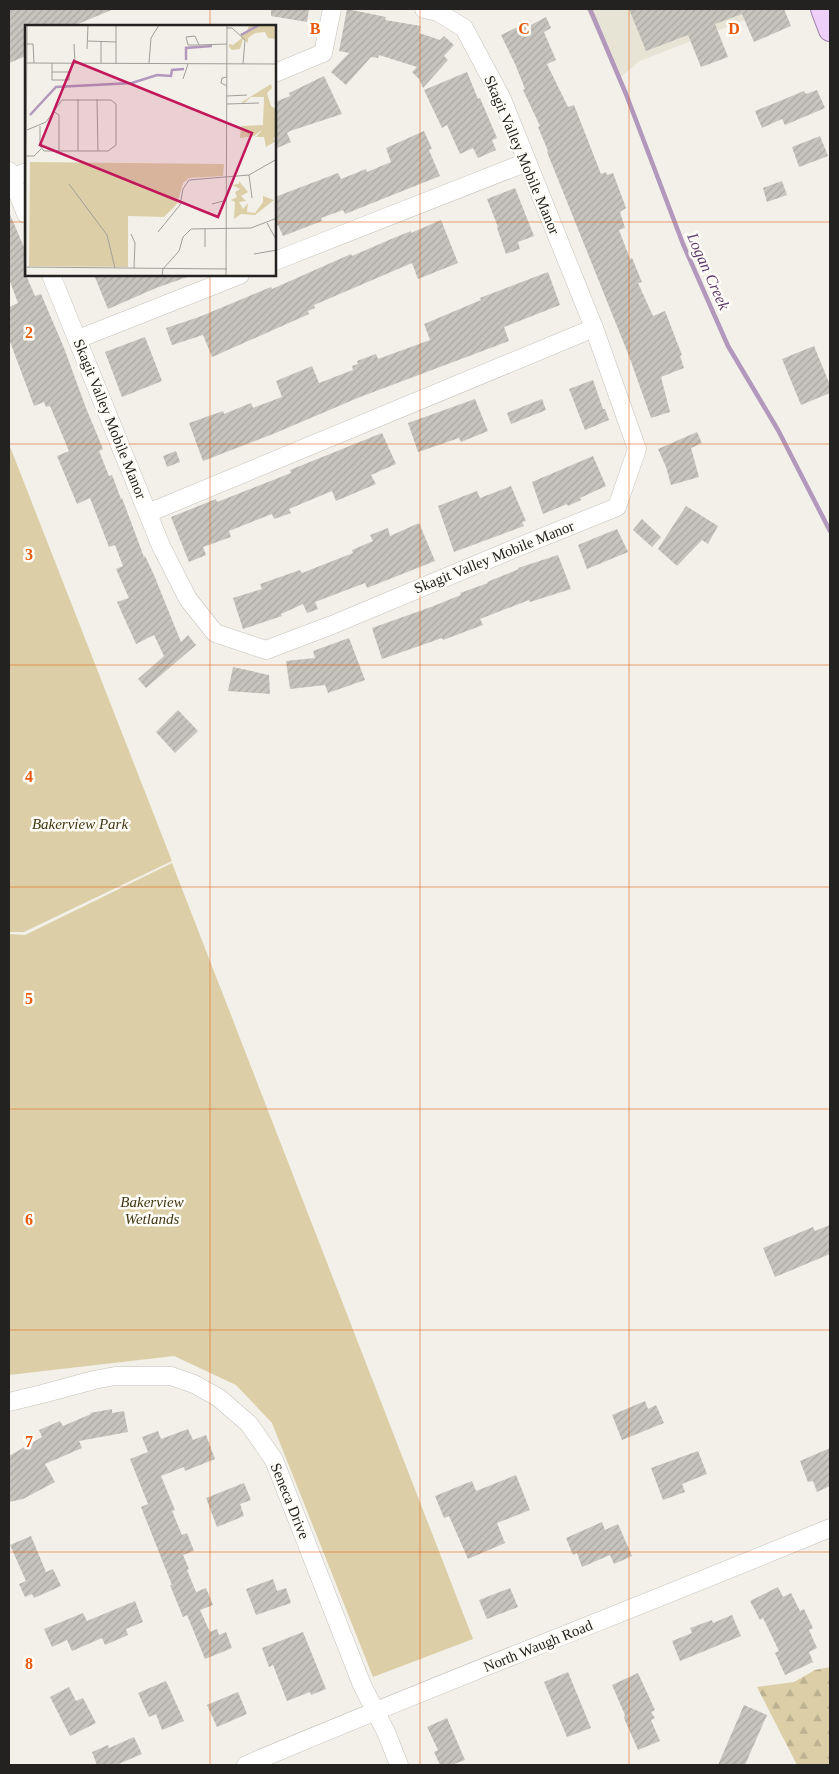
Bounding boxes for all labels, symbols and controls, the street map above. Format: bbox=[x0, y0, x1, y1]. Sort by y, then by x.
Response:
text: B bbox=[310, 20, 321, 37]
text: C bbox=[518, 20, 530, 37]
text: D bbox=[728, 20, 740, 37]
inset map bbox=[25, 25, 276, 276]
street label: Skagit Valley Mobile Manor bbox=[481, 73, 563, 237]
water label: Logan Creek bbox=[683, 229, 733, 314]
text: 2 bbox=[25, 324, 33, 341]
street label: Skagit Valley Mobile Manor bbox=[71, 337, 149, 501]
street label: Skagit Valley Mobile Manor bbox=[412, 518, 576, 596]
text: 3 bbox=[25, 546, 33, 563]
text: 4 bbox=[25, 768, 33, 785]
park label: Bakerview Park bbox=[32, 816, 128, 832]
text: 5 bbox=[25, 990, 33, 1007]
park label: Bakerview Wetlands bbox=[120, 1194, 184, 1227]
text: 6 bbox=[25, 1211, 33, 1228]
text: 7 bbox=[25, 1433, 33, 1450]
street label: Seneca Drive bbox=[268, 1461, 313, 1542]
street label: North Waugh Road bbox=[481, 1617, 595, 1675]
text: 8 bbox=[25, 1655, 33, 1672]

